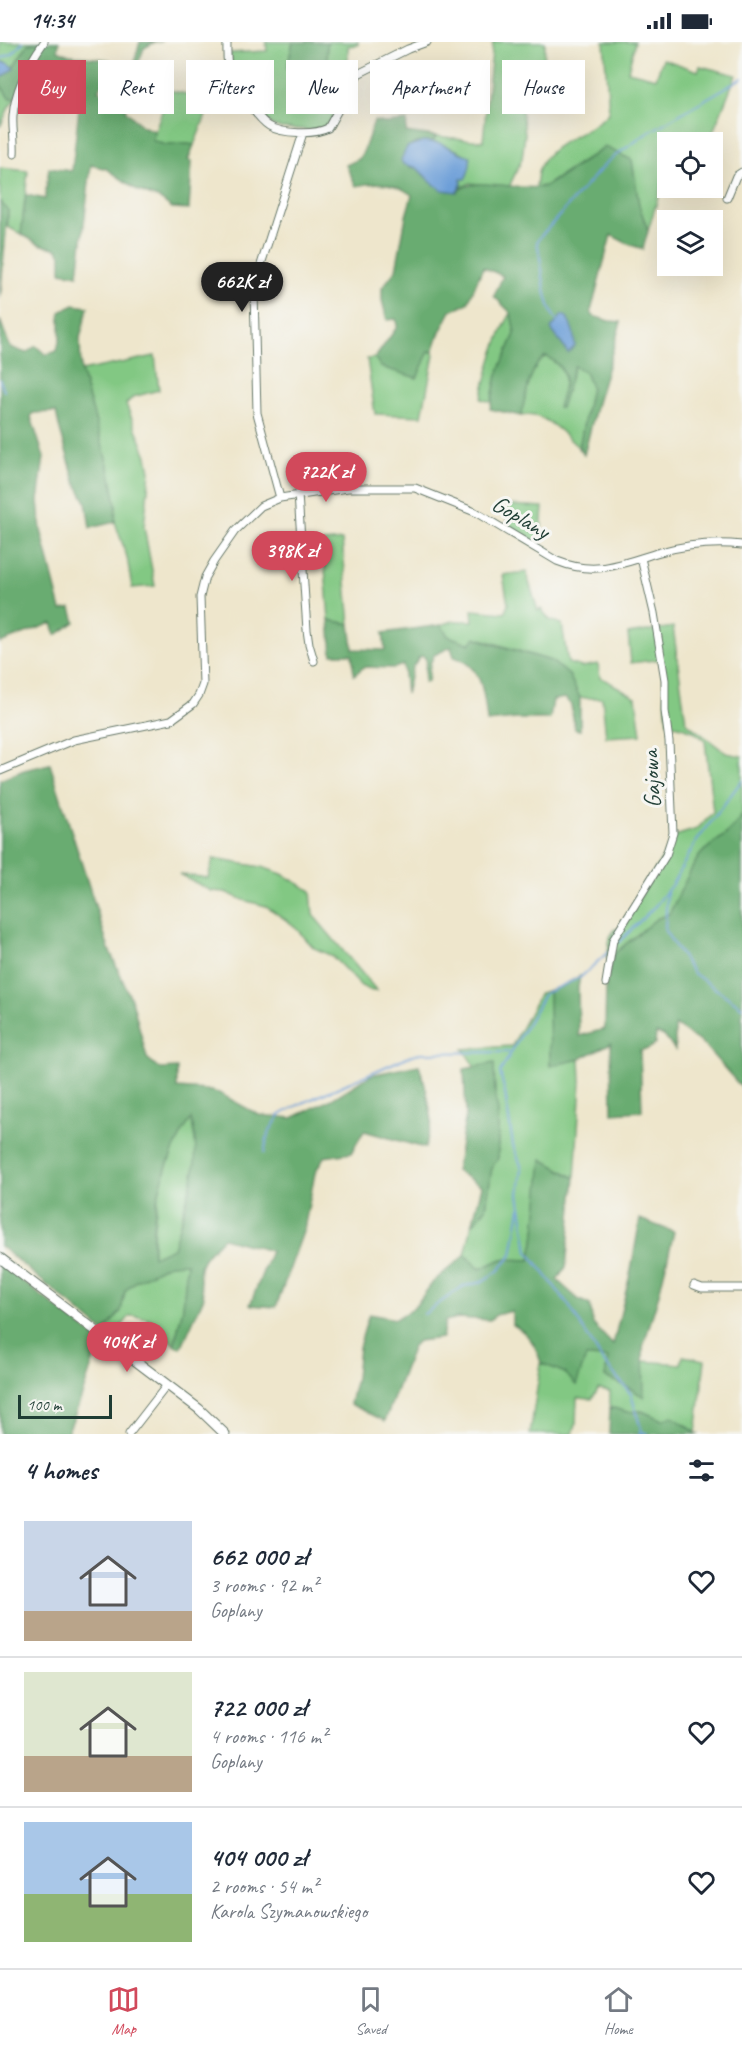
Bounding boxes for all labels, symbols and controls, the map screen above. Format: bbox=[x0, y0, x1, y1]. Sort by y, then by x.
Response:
text: 14:34 bbox=[30, 7, 74, 35]
chip: Buy bbox=[18, 60, 86, 114]
chip: Rent bbox=[98, 60, 174, 114]
chip: Filters bbox=[186, 60, 274, 114]
chip: New bbox=[286, 60, 358, 114]
chip: Apartment bbox=[370, 60, 490, 114]
chip: House bbox=[502, 60, 585, 114]
map controls bbox=[657, 132, 723, 276]
button: locate bbox=[657, 132, 723, 198]
button: layers bbox=[657, 210, 723, 276]
pin: 662K zł bbox=[187, 262, 297, 313]
text: 662K zł bbox=[215, 269, 269, 294]
pin: 722K zł bbox=[271, 452, 381, 503]
text: 722K zł bbox=[300, 459, 352, 484]
street label: Goplany bbox=[487, 488, 557, 547]
pin: 398K zł bbox=[237, 531, 347, 582]
text: 398K zł bbox=[266, 538, 318, 563]
street label: Gajowa bbox=[634, 747, 667, 809]
pin: 404K zł bbox=[72, 1322, 182, 1373]
text: 404K zł bbox=[101, 1329, 153, 1354]
scale bar bbox=[18, 1392, 112, 1420]
text: 100 m bbox=[27, 1395, 61, 1415]
text: 4 homes bbox=[24, 1454, 97, 1487]
icon: filters bbox=[685, 1454, 718, 1487]
text: 662 000 zł bbox=[210, 1540, 308, 1573]
icon: home bbox=[72, 1545, 144, 1617]
icon: heart bbox=[685, 1565, 718, 1598]
text: 3 rooms · 92 m² bbox=[210, 1573, 318, 1598]
text: Goplany bbox=[210, 1598, 262, 1623]
text: 722 000 zł bbox=[210, 1691, 307, 1724]
icon: home bbox=[72, 1696, 144, 1768]
icon: heart bbox=[685, 1716, 718, 1749]
text: 4 rooms · 116 m² bbox=[210, 1724, 327, 1749]
text: Goplany bbox=[210, 1749, 262, 1774]
text: 404 000 zł bbox=[210, 1841, 307, 1874]
icon: home bbox=[72, 1846, 144, 1918]
icon: heart bbox=[685, 1866, 718, 1899]
text: 2 rooms · 54 m² bbox=[210, 1874, 318, 1899]
text: Karola Szymanowskiego bbox=[210, 1899, 367, 1924]
tab: Map bbox=[107, 1983, 140, 2039]
tab: Saved bbox=[354, 1983, 387, 2039]
tab: Home bbox=[602, 1983, 635, 2039]

